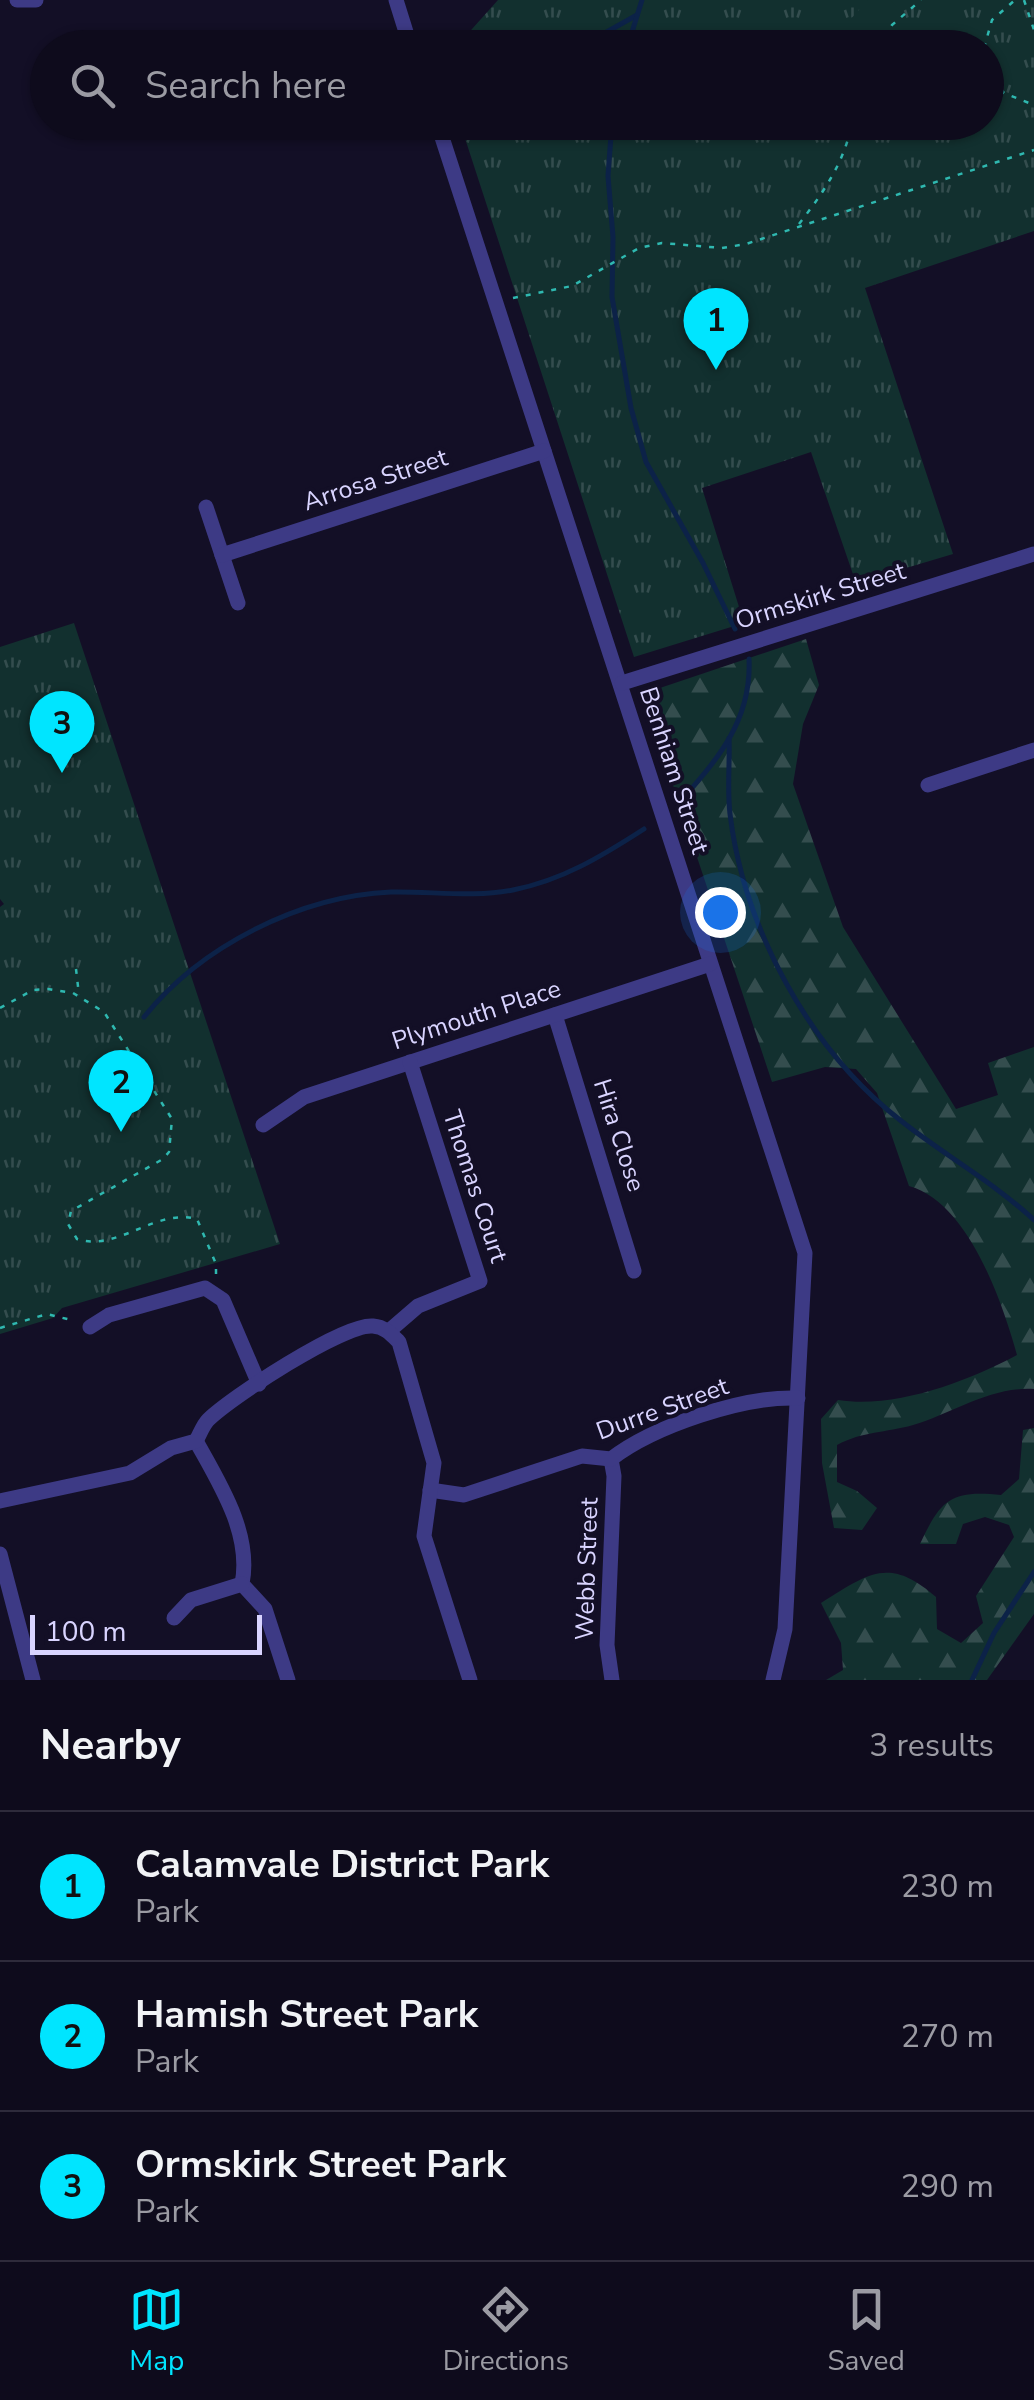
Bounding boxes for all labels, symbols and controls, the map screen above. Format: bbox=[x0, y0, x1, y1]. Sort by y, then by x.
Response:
search box bbox=[30, 30, 1004, 140]
icon: search bbox=[65, 58, 120, 113]
text: Search here bbox=[145, 60, 346, 111]
pin: 1 bbox=[684, 288, 748, 370]
street label: Arrosa Street bbox=[299, 441, 452, 519]
street label: Ormskirk Street bbox=[731, 554, 910, 638]
street label: Benhiam Street bbox=[631, 682, 717, 858]
pin: 3 bbox=[30, 690, 94, 773]
your location bbox=[695, 887, 746, 938]
street label: Plymouth Place bbox=[388, 972, 565, 1058]
pin: 2 bbox=[88, 1050, 154, 1132]
street label: Hira Close bbox=[585, 1075, 653, 1196]
street label: Thomas Court bbox=[434, 1106, 516, 1267]
street label: Durre Street bbox=[592, 1369, 733, 1449]
street label: Webb Street bbox=[568, 1497, 606, 1641]
scale bar bbox=[30, 1610, 262, 1654]
text: 100 m bbox=[45, 1613, 127, 1651]
text: Nearby bbox=[40, 1717, 181, 1774]
text: 3 results bbox=[869, 1724, 994, 1767]
text: Calamvale District Park bbox=[135, 1839, 549, 1890]
text: 1 bbox=[63, 1865, 82, 1908]
text: 230 m bbox=[901, 1865, 994, 1908]
text: Park bbox=[135, 1890, 199, 1933]
text: Hamish Street Park bbox=[135, 1989, 478, 2040]
text: 2 bbox=[63, 2015, 82, 2058]
text: 270 m bbox=[901, 2015, 994, 2058]
text: Park bbox=[135, 2040, 199, 2083]
text: Ormskirk Street Park bbox=[135, 2139, 506, 2190]
text: 3 bbox=[63, 2165, 82, 2208]
text: 290 m bbox=[901, 2165, 994, 2208]
text: Park bbox=[135, 2190, 199, 2233]
tab: Map bbox=[129, 2282, 184, 2380]
tab: Directions bbox=[443, 2282, 569, 2380]
tab: Saved bbox=[827, 2282, 905, 2380]

